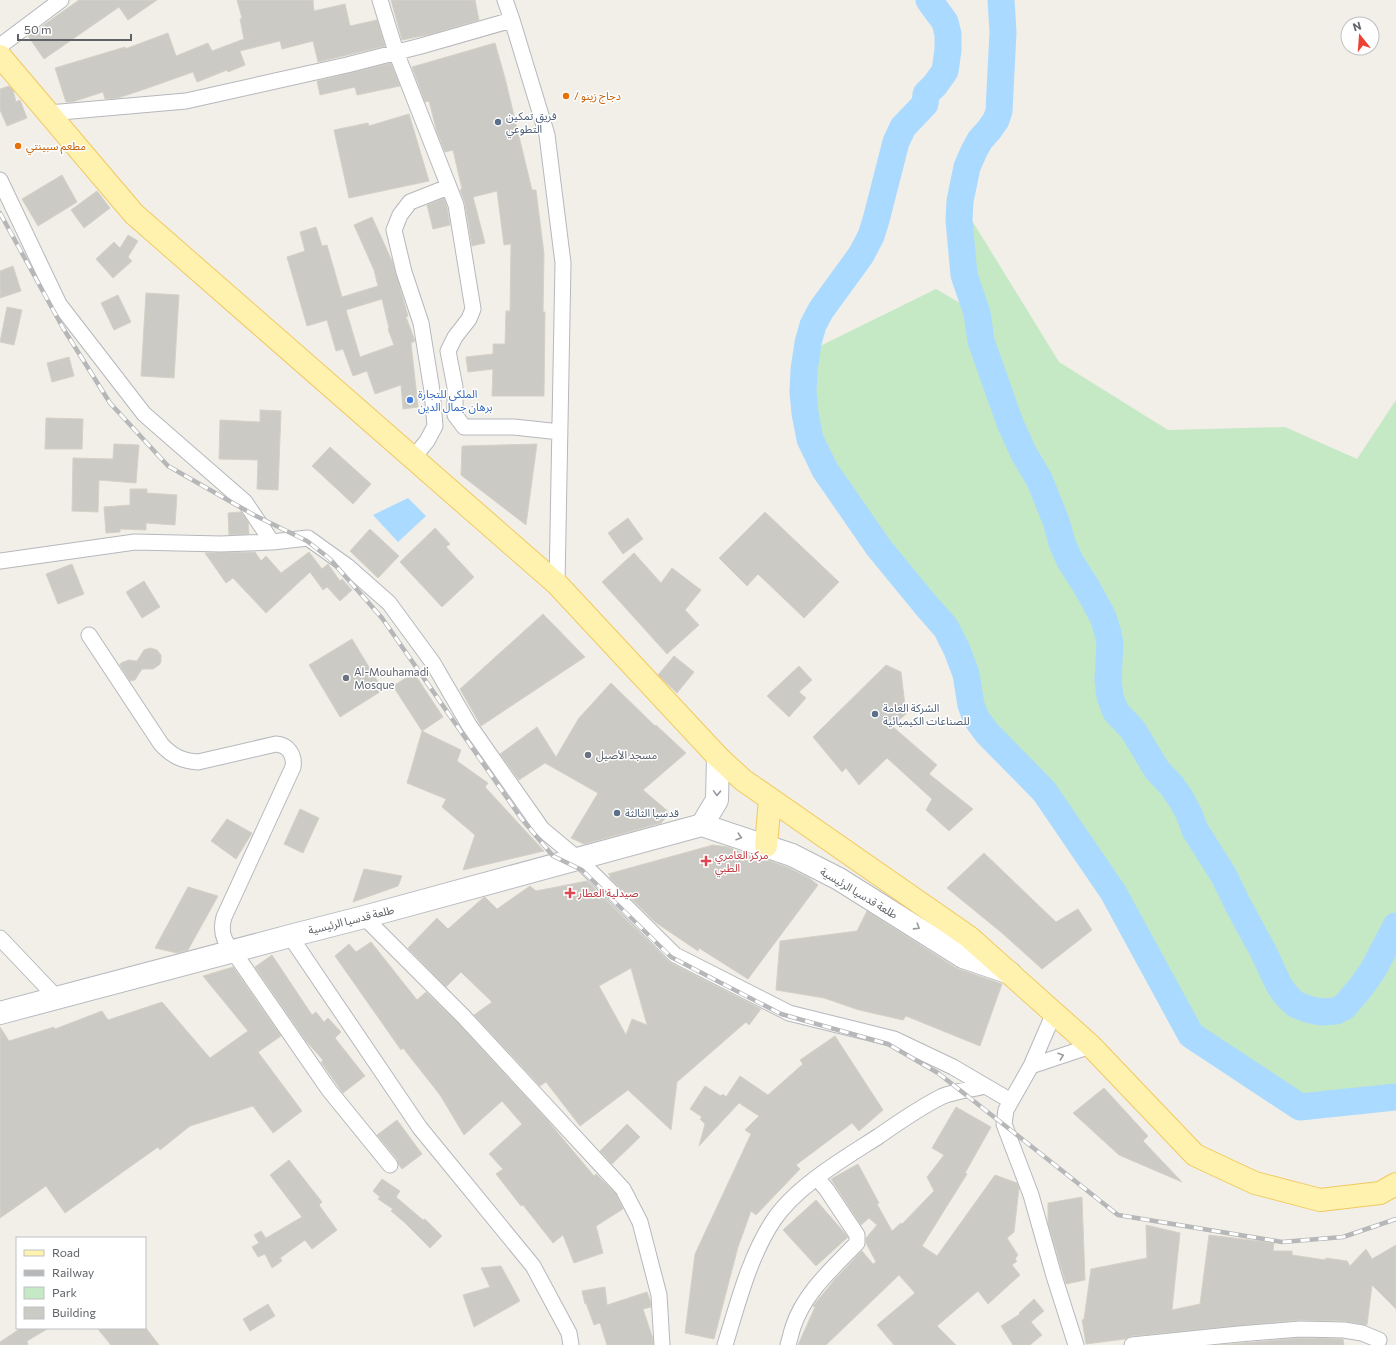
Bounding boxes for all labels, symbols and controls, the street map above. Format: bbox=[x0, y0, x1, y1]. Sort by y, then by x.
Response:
scale bar bbox=[18, 16, 131, 42]
north arrow bbox=[1340, 16, 1380, 56]
text: N bbox=[1351, 19, 1363, 33]
text: 50 m bbox=[24, 22, 52, 36]
place label: / دجاج زينو bbox=[574, 89, 621, 104]
marker: / دجاج زينو bbox=[561, 91, 571, 101]
place label: فريق تمكين التطوعي bbox=[506, 109, 557, 139]
marker: فريق تمكين التطوعي bbox=[493, 117, 503, 127]
place label: مطعم سبينتي bbox=[26, 139, 86, 156]
marker: مطعم سبينتي bbox=[13, 141, 23, 151]
place label: الملكي للتجارة برهان جمال الدين bbox=[418, 387, 493, 414]
marker: الملكي للتجارة برهان جمال الدين bbox=[405, 395, 415, 405]
place label: Al-Mouhamadi Mosque bbox=[354, 665, 429, 691]
marker: Al-Mouhamadi Mosque bbox=[341, 673, 351, 683]
place label: الشركة العامة للصناعات الكيميائية bbox=[883, 701, 970, 728]
marker: الشركة العامة للصناعات الكيميائية bbox=[870, 709, 880, 719]
place label: مسجد الأصيل bbox=[596, 748, 657, 762]
marker: مسجد الأصيل bbox=[583, 750, 593, 760]
one-way arrow bbox=[713, 790, 722, 796]
place label: قدسيا الثالثة bbox=[625, 806, 679, 820]
marker: قدسيا الثالثة bbox=[612, 808, 622, 818]
one-way arrow bbox=[735, 832, 742, 841]
place label: مركز العامري الطبي bbox=[715, 848, 769, 878]
marker: مركز العامري الطبي bbox=[700, 855, 712, 867]
street label: طلعة قدسيا الرئيسية bbox=[818, 864, 900, 922]
place label: صيدلية العطار bbox=[577, 886, 639, 900]
marker: صيدلية العطار bbox=[565, 888, 575, 898]
street label: طلعة قدسيا الرئيسية bbox=[307, 903, 395, 938]
one-way arrow bbox=[913, 922, 920, 930]
one-way arrow bbox=[1057, 1052, 1064, 1061]
legend bbox=[16, 1237, 146, 1329]
text: Road bbox=[52, 1245, 80, 1259]
text: Railway bbox=[52, 1265, 94, 1279]
text: Park bbox=[52, 1285, 78, 1299]
text: Building bbox=[52, 1305, 96, 1319]

